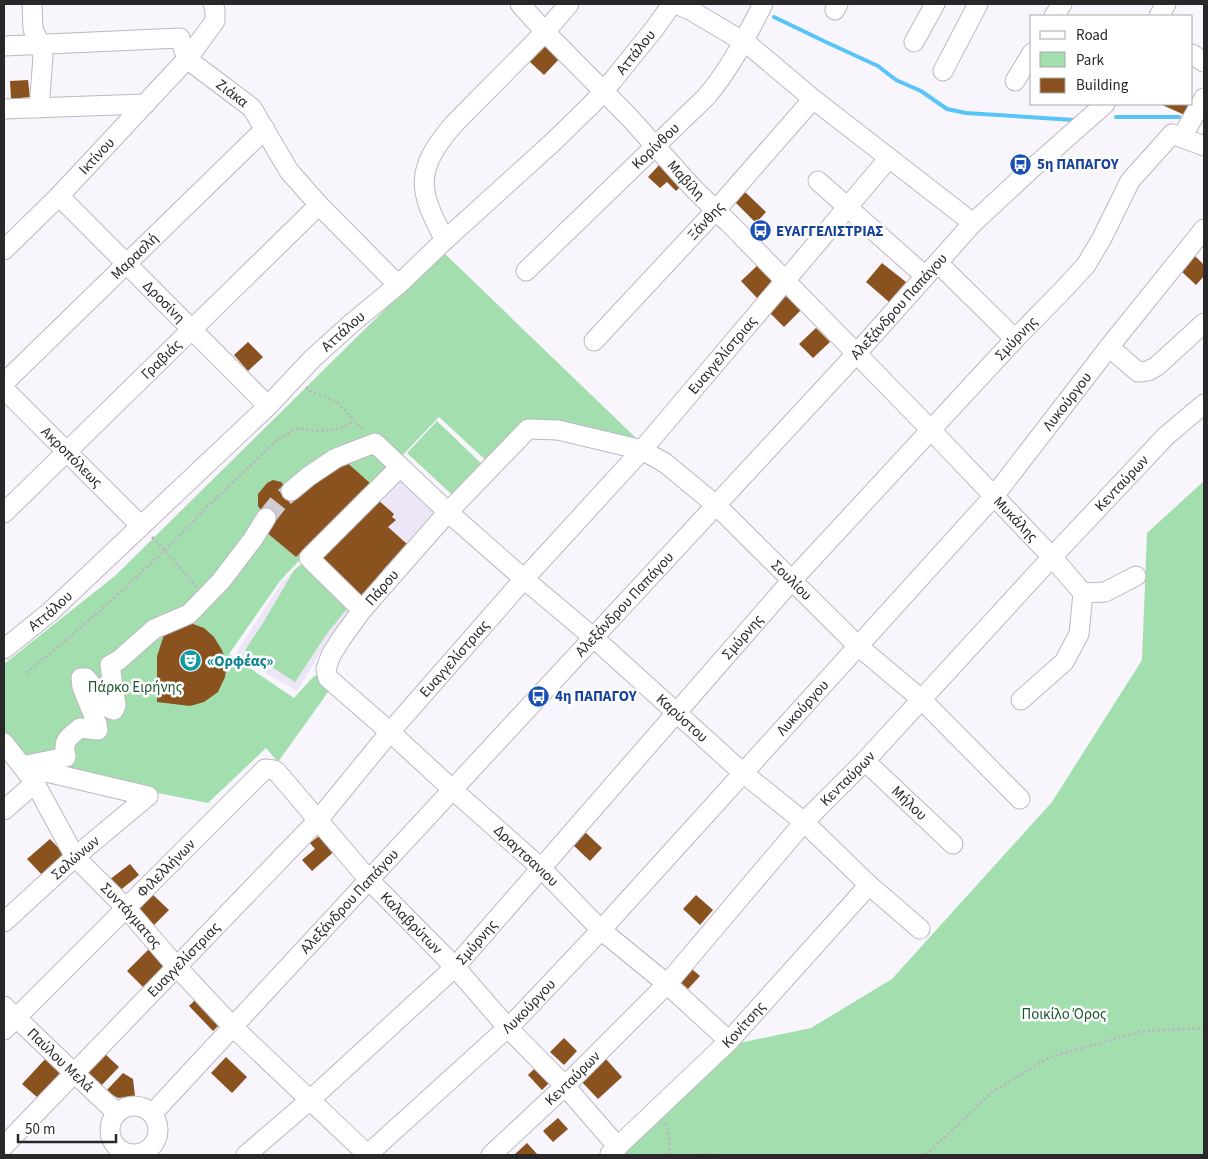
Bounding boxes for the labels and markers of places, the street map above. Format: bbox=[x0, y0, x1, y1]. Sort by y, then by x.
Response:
bus stop icon: 5η ΠΑΠΑΓΟΥ bbox=[1009, 152, 1033, 176]
place label: 5η ΠΑΠΑΓΟΥ bbox=[1037, 154, 1119, 175]
bus stop icon: ΕΥΑΓΓΕΛΙΣΤΡΙΑΣ bbox=[748, 219, 772, 243]
place label: ΕΥΑΓΓΕΛΙΣΤΡΙΑΣ bbox=[776, 221, 884, 242]
theatre icon: «Ορφέας» bbox=[179, 649, 203, 673]
place label: «Ορφέας» bbox=[207, 651, 274, 672]
bus stop icon: 4η ΠΑΠΑΓΟΥ bbox=[527, 684, 551, 708]
place label: 4η ΠΑΠΑΓΟΥ bbox=[555, 686, 637, 707]

